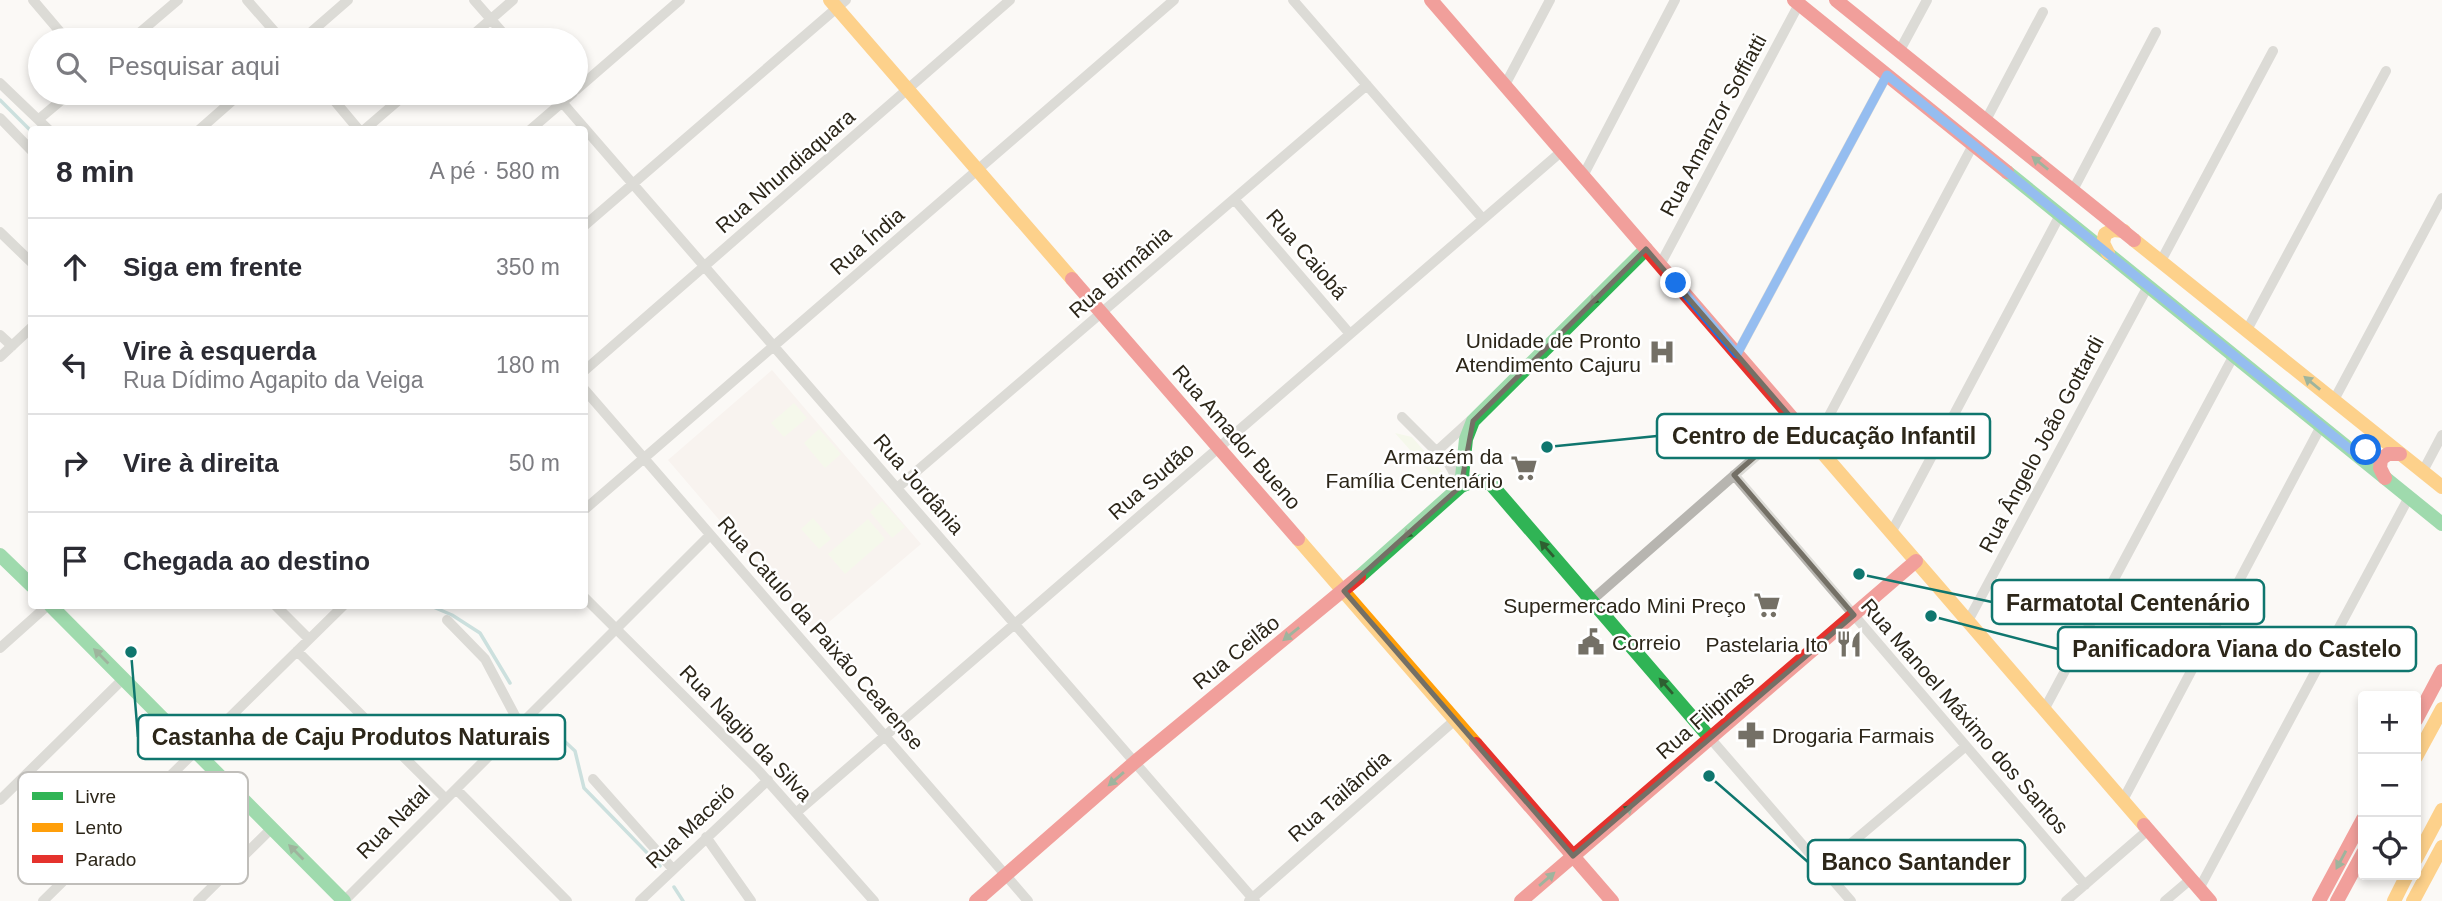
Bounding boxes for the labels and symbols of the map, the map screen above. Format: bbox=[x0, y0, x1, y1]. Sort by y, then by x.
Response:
street label: Rua Amanzor Soffiatti bbox=[1655, 30, 1771, 220]
street label: Rua Nhundiaquara bbox=[711, 104, 859, 238]
one-way arrow bbox=[2031, 156, 2049, 171]
street label: Rua Índia bbox=[826, 203, 909, 279]
street label: Rua Caiobá bbox=[1262, 205, 1352, 304]
street label: Rua Birmânia bbox=[1064, 221, 1176, 322]
route end bbox=[1660, 267, 1691, 298]
one-way arrow bbox=[1589, 288, 1606, 305]
place label: Unidade de Pronto Atendimento Cajuru bbox=[1455, 329, 1641, 376]
street label: Rua Ângelo João Gottardi bbox=[1974, 332, 2108, 556]
hospital icon: Unidade de Pronto Atendimento Cajuru bbox=[1647, 337, 1677, 367]
street label: Rua Amador Bueno bbox=[1168, 360, 1306, 514]
one-way arrow bbox=[2304, 375, 2322, 390]
callout: Centro de Educação Infantil bbox=[1657, 414, 1990, 458]
text: Centro de Educação Infantil bbox=[1672, 423, 1976, 449]
street label: Rua Jordânia bbox=[869, 429, 969, 539]
route start bbox=[2350, 434, 2381, 465]
street label: Rua Sudão bbox=[1104, 438, 1198, 524]
place label: Armazém da Família Centenário bbox=[1326, 445, 1503, 492]
supermarket icon: Armazém da Família Centenário bbox=[1509, 453, 1539, 483]
street label: Rua Catulo da Paixão Cearense bbox=[714, 512, 928, 754]
one-way arrow bbox=[1402, 523, 1419, 539]
one-way arrow bbox=[1539, 540, 1555, 558]
callout: Farmatotal Centenário bbox=[1992, 580, 2264, 624]
supermarket icon: Supermercado Mini Preço bbox=[1752, 590, 1782, 620]
text: Farmatotal Centenário bbox=[2006, 590, 2250, 616]
place label: Supermercado Mini Preço bbox=[1503, 594, 1746, 617]
street label: Rua Manoel Máximo dos Santos bbox=[1857, 594, 2073, 838]
street label: Rua Ceilão bbox=[1188, 610, 1284, 694]
one-way arrow bbox=[1282, 626, 1299, 641]
public building icon: Correio bbox=[1576, 627, 1606, 657]
callout: Panificadora Viana do Castelo bbox=[2058, 627, 2416, 671]
restaurant icon: Pastelaria Ito bbox=[1834, 629, 1864, 659]
place label: Correio bbox=[1612, 631, 1681, 654]
place label: Pastelaria Ito bbox=[1705, 633, 1828, 656]
text: Panificadora Viana do Castelo bbox=[2072, 636, 2402, 662]
one-way arrow bbox=[93, 648, 109, 665]
street label: Rua Nagib da Silva bbox=[675, 660, 817, 806]
street label: Rua Filipinas bbox=[1652, 667, 1758, 763]
one-way arrow bbox=[1659, 678, 1674, 695]
callout: Castanha de Caju Produtos Naturais bbox=[138, 715, 565, 759]
pharmacy icon: Drogaria Farmais bbox=[1736, 720, 1766, 750]
text: Castanha de Caju Produtos Naturais bbox=[152, 724, 550, 750]
place label: Drogaria Farmais bbox=[1772, 724, 1934, 747]
street label: Rua Tailândia bbox=[1284, 745, 1395, 846]
one-way arrow bbox=[1107, 771, 1124, 786]
legend bbox=[18, 772, 248, 884]
street label: Rua Maceió bbox=[641, 779, 739, 873]
street label: Rua Natal bbox=[352, 781, 434, 863]
text: Livre bbox=[75, 786, 116, 807]
one-way arrow bbox=[1616, 804, 1634, 820]
text: Lento bbox=[75, 817, 123, 838]
callout: Banco Santander bbox=[1808, 840, 2025, 884]
one-way arrow bbox=[288, 844, 304, 860]
text: Parado bbox=[75, 849, 136, 870]
text: Banco Santander bbox=[1821, 849, 2011, 875]
one-way arrow bbox=[2335, 850, 2347, 870]
one-way arrow bbox=[1538, 871, 1556, 887]

